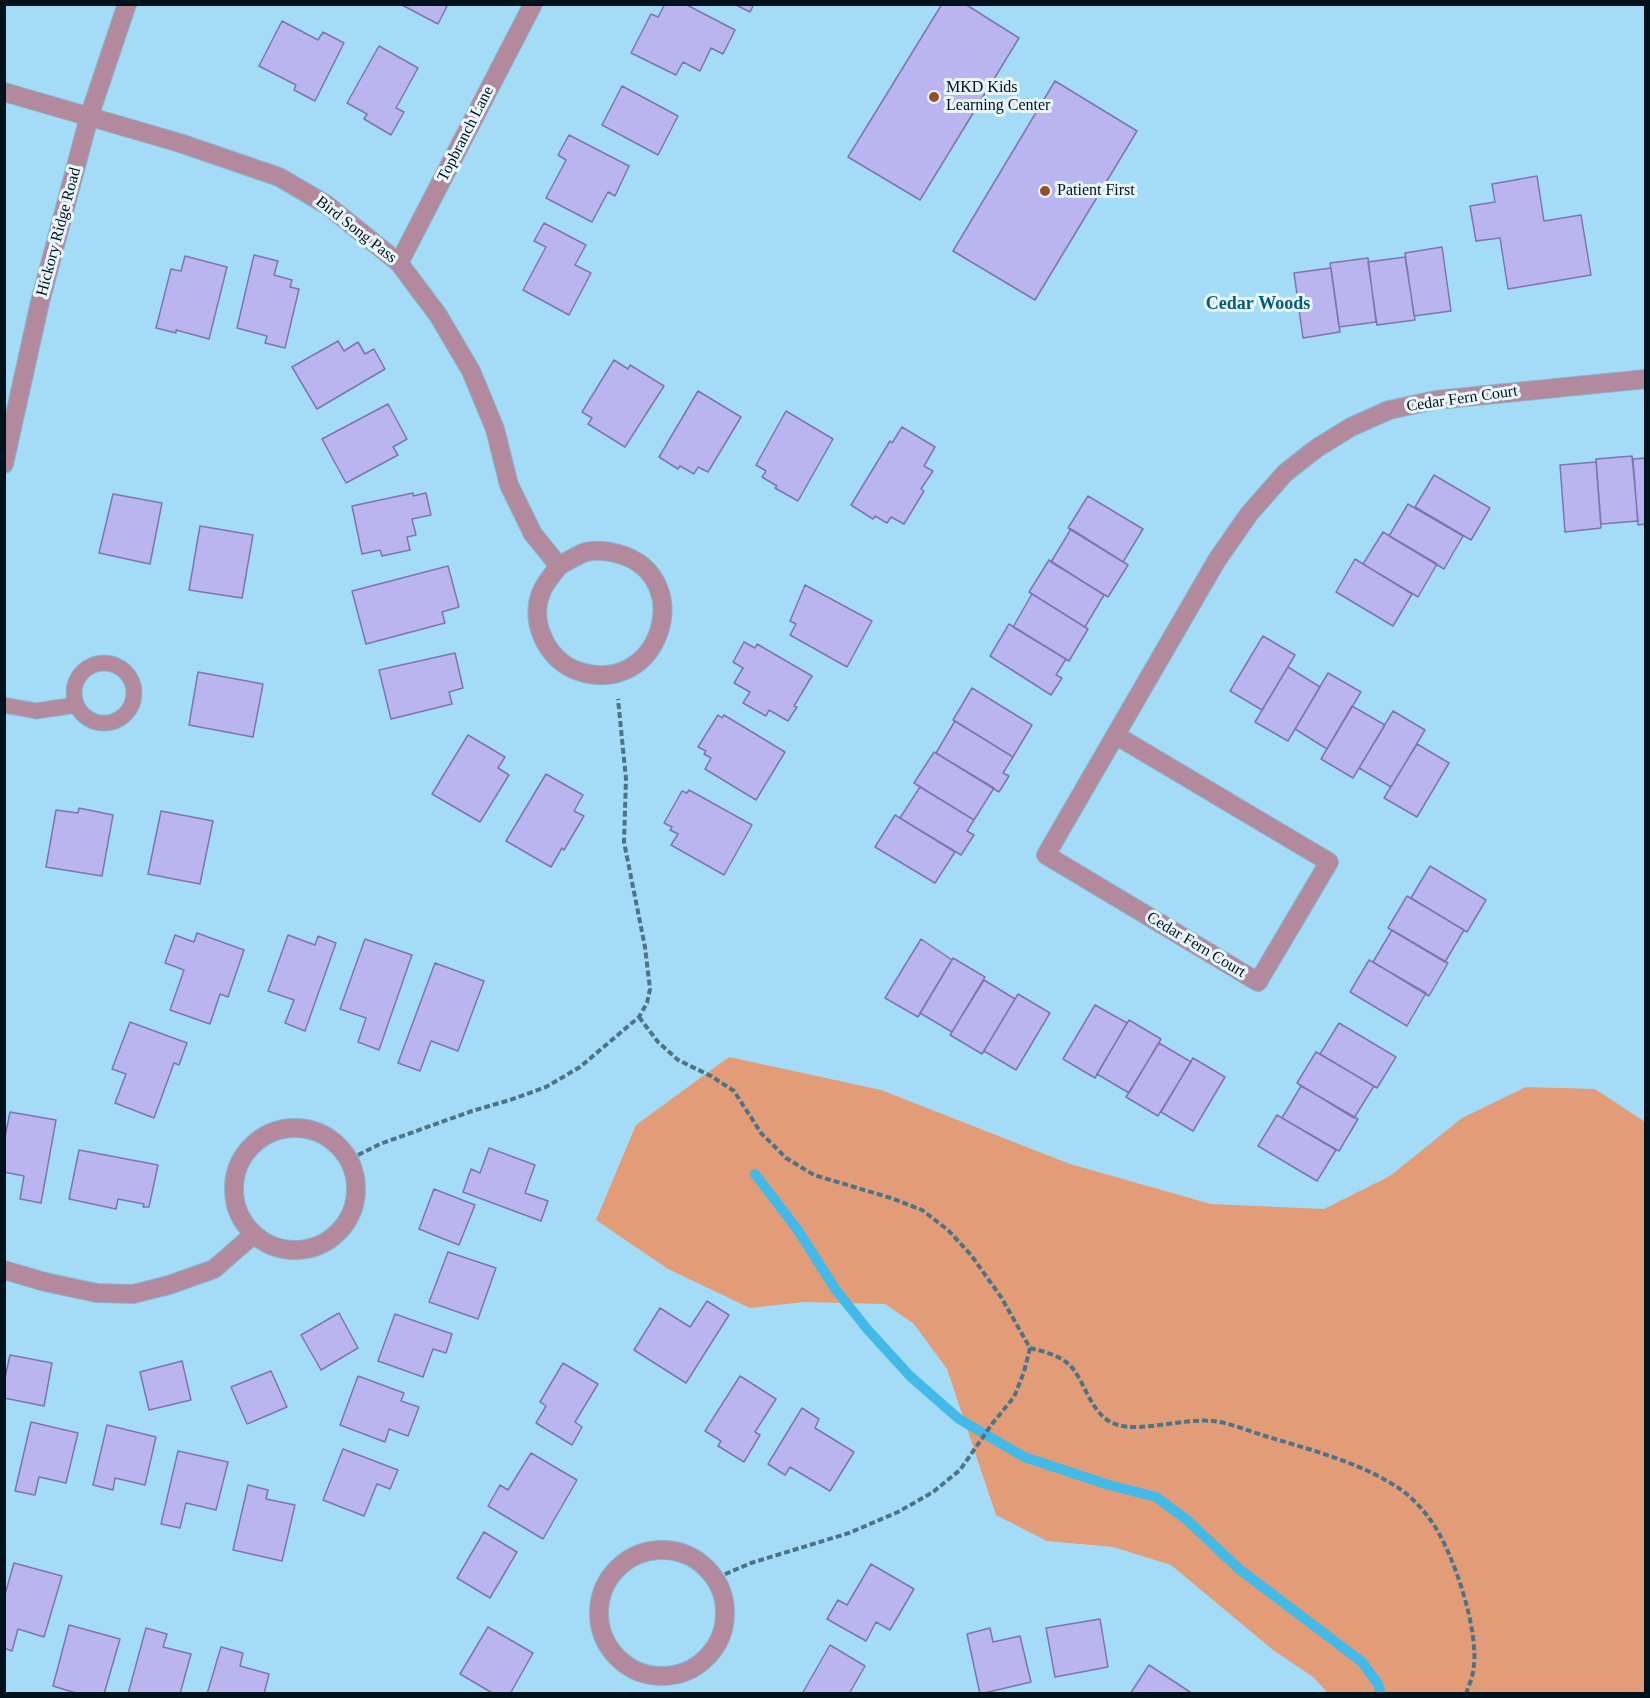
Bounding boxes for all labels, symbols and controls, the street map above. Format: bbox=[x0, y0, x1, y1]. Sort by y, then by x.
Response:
place label: MKD Kids Learning Center bbox=[946, 78, 1050, 116]
street label: Topbranch Lane bbox=[434, 83, 498, 185]
marker: MKD Kids Learning Center bbox=[927, 90, 941, 104]
street label: Hickory Ridge Road bbox=[33, 166, 85, 298]
place label: Patient First bbox=[1057, 181, 1135, 201]
marker: Patient First bbox=[1038, 184, 1052, 198]
street label: Bird Song Pass bbox=[312, 192, 400, 268]
district label: Cedar Woods bbox=[1206, 293, 1310, 315]
street label: Cedar Fern Court bbox=[1405, 382, 1519, 416]
street label: Cedar Fern Court bbox=[1143, 908, 1249, 982]

